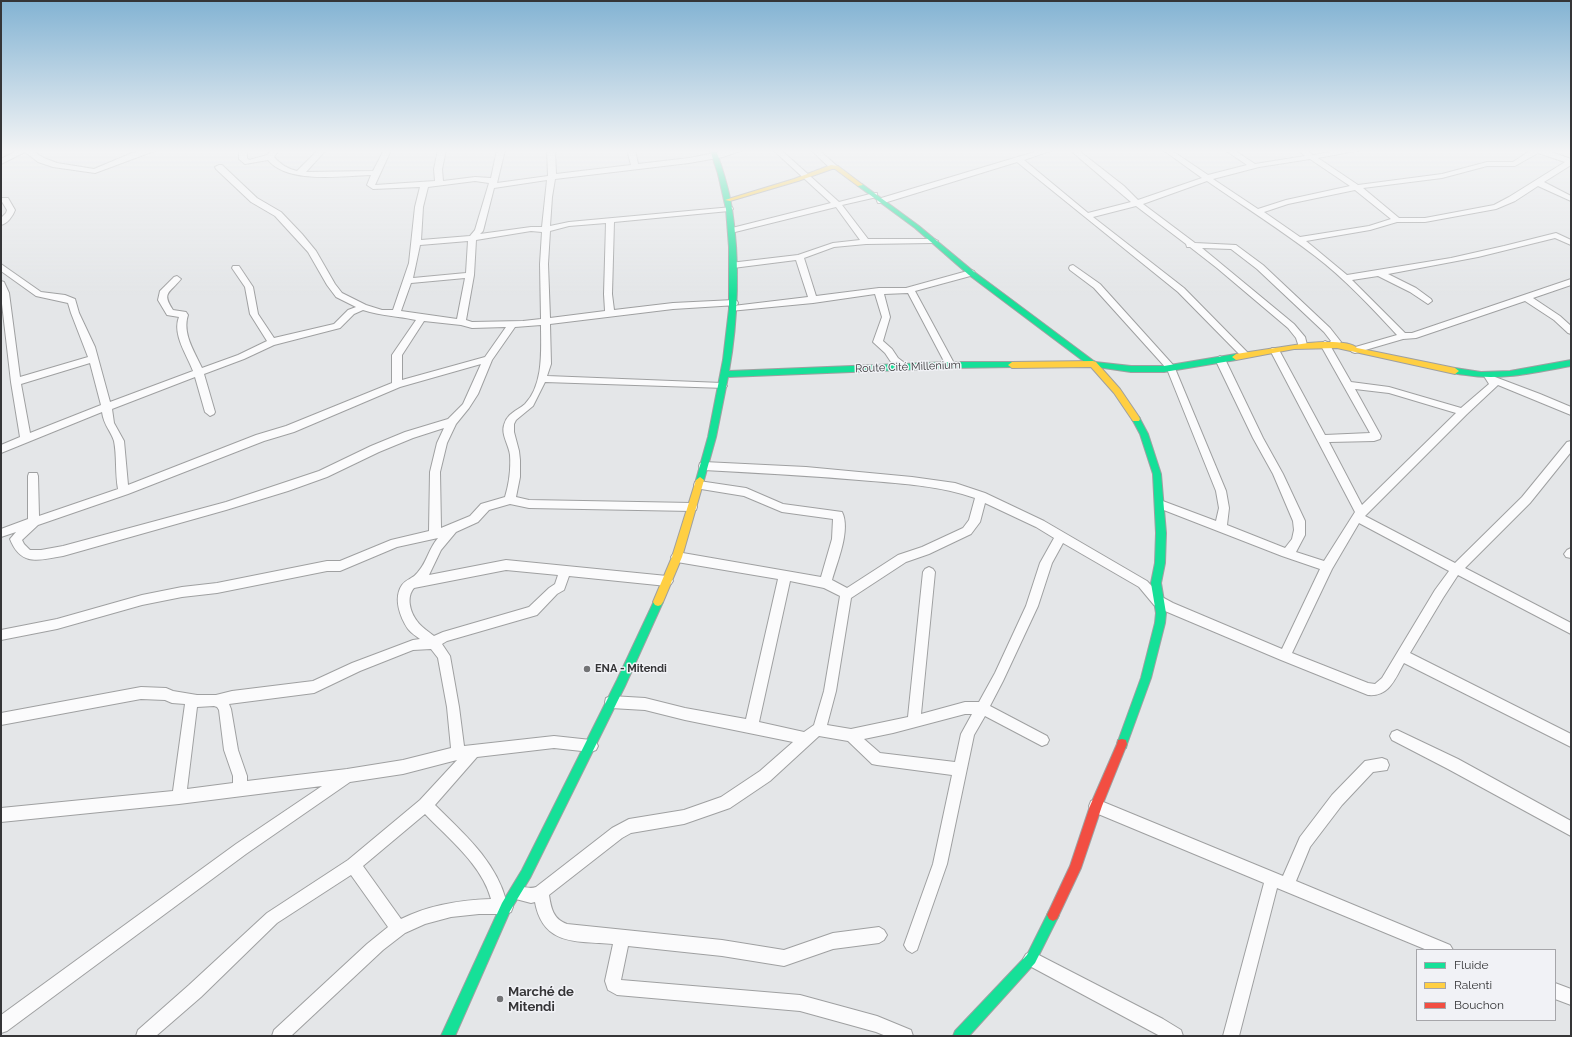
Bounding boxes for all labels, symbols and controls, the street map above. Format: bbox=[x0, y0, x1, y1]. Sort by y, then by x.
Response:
street label: Route Cité Millenium bbox=[855, 359, 961, 375]
place label: ENA - Mitendi bbox=[595, 662, 667, 676]
marker: ENA - Mitendi bbox=[582, 664, 592, 674]
legend bbox=[1416, 949, 1556, 1021]
text: Fluide bbox=[1454, 958, 1489, 972]
text: Ralenti bbox=[1454, 978, 1492, 992]
place label: Marché de Mitendi bbox=[508, 984, 574, 1015]
marker: Marché de Mitendi bbox=[495, 994, 505, 1004]
text: Bouchon bbox=[1454, 998, 1504, 1012]

